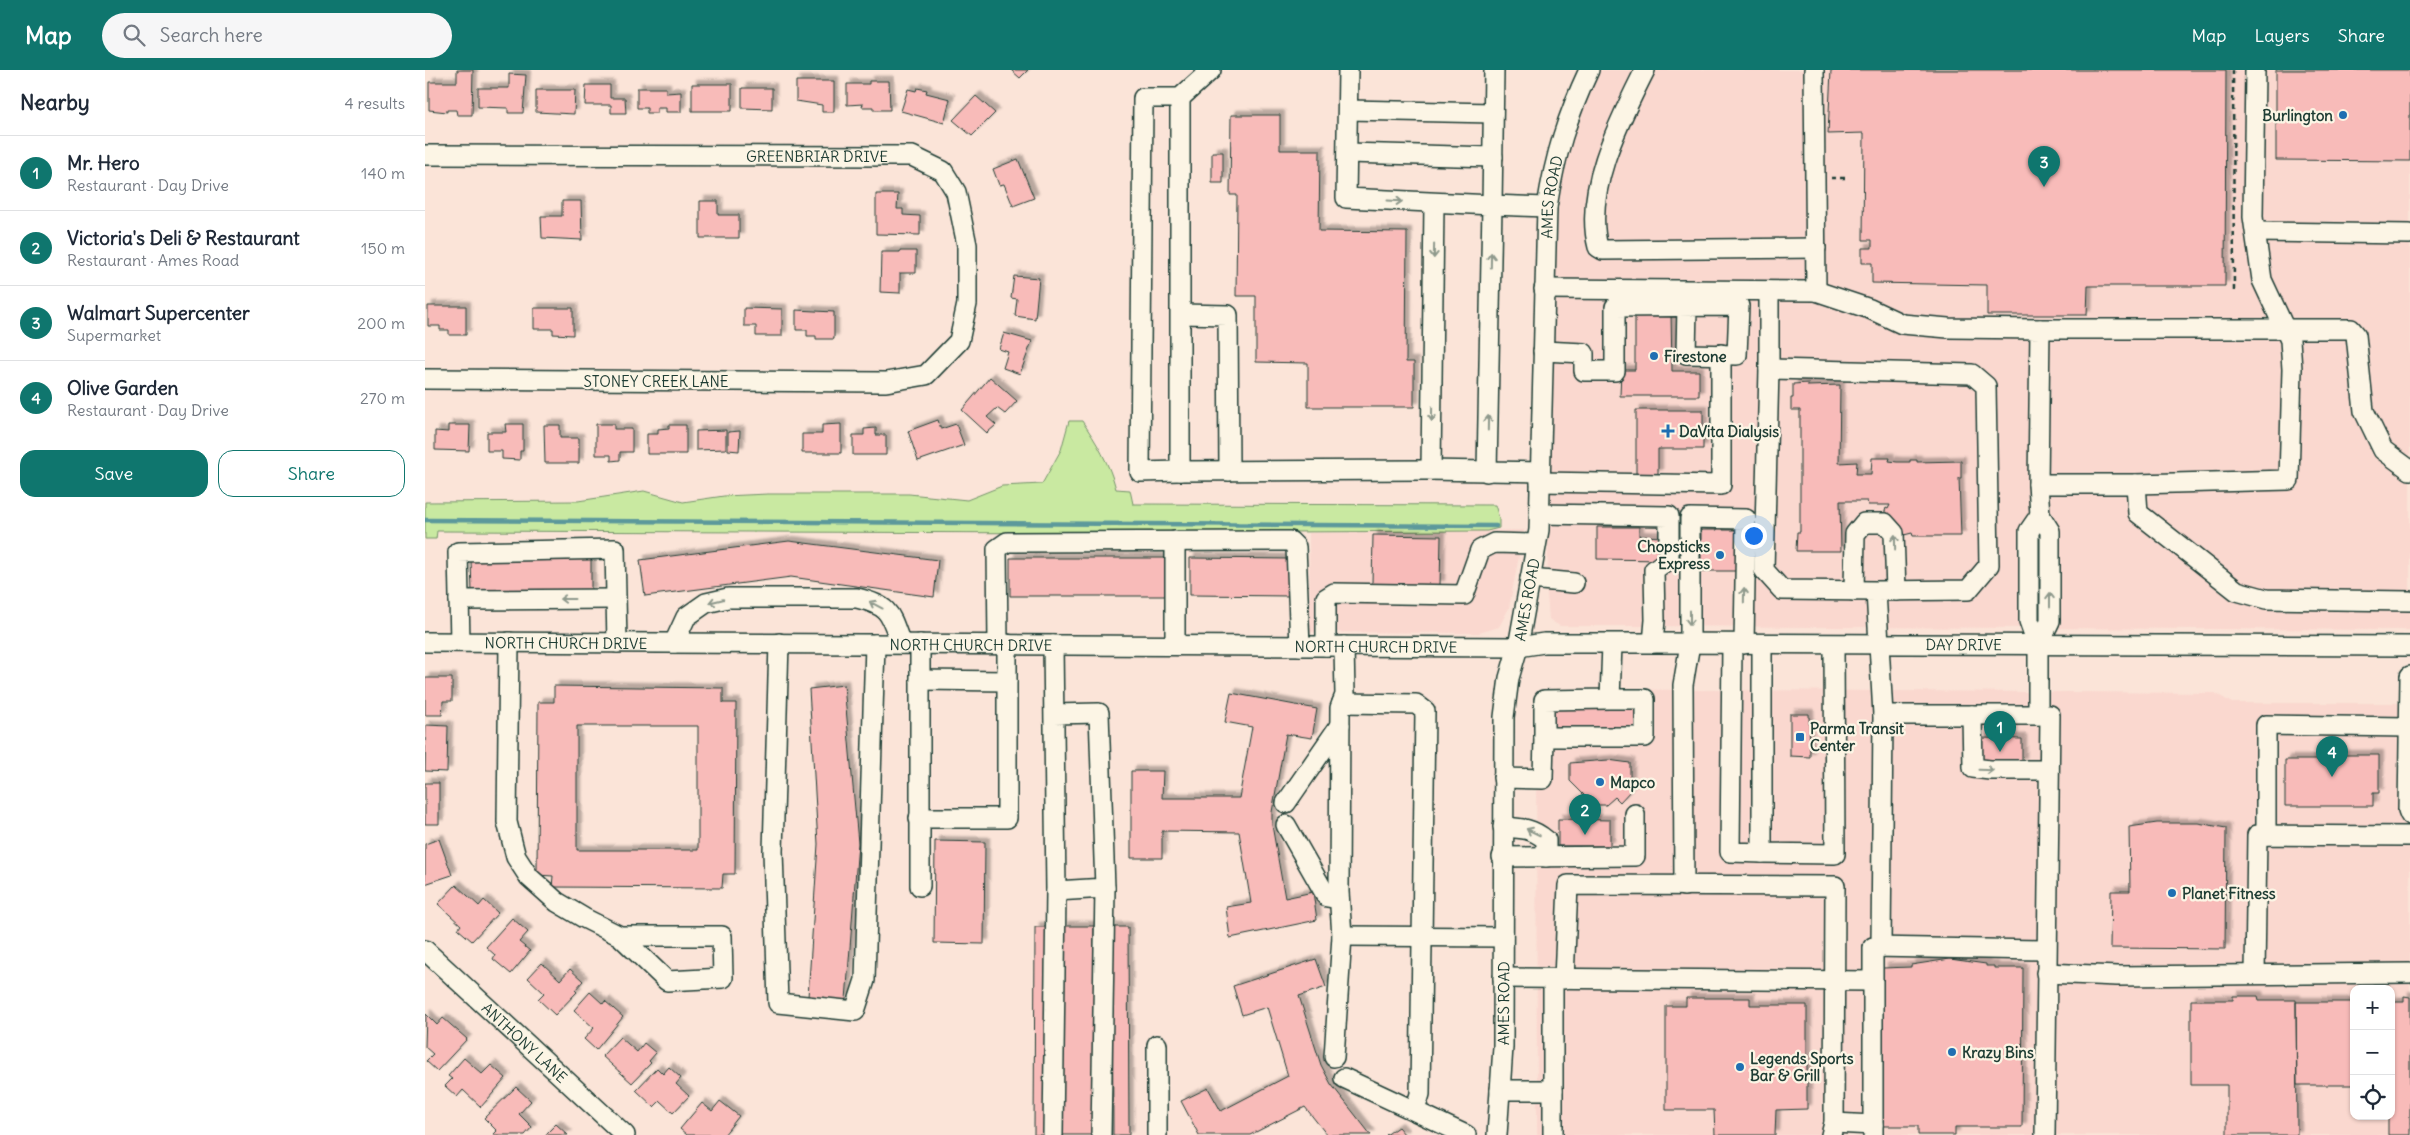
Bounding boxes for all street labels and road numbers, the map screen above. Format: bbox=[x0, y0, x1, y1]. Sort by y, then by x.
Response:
street label: GREENBRIAR DRIVE bbox=[746, 146, 888, 165]
street label: AMES ROAD bbox=[1537, 153, 1567, 239]
street label: STONEY CREEK LANE bbox=[583, 372, 729, 391]
street label: AMES ROAD bbox=[1510, 557, 1543, 643]
street label: NORTH CHURCH DRIVE bbox=[485, 633, 648, 653]
street label: NORTH CHURCH DRIVE bbox=[890, 635, 1053, 654]
street label: DAY DRIVE bbox=[1925, 635, 2002, 654]
street label: NORTH CHURCH DRIVE bbox=[1295, 636, 1458, 656]
street label: AMES ROAD bbox=[1494, 961, 1513, 1045]
street label: ANTHONY LANE bbox=[478, 998, 572, 1087]

